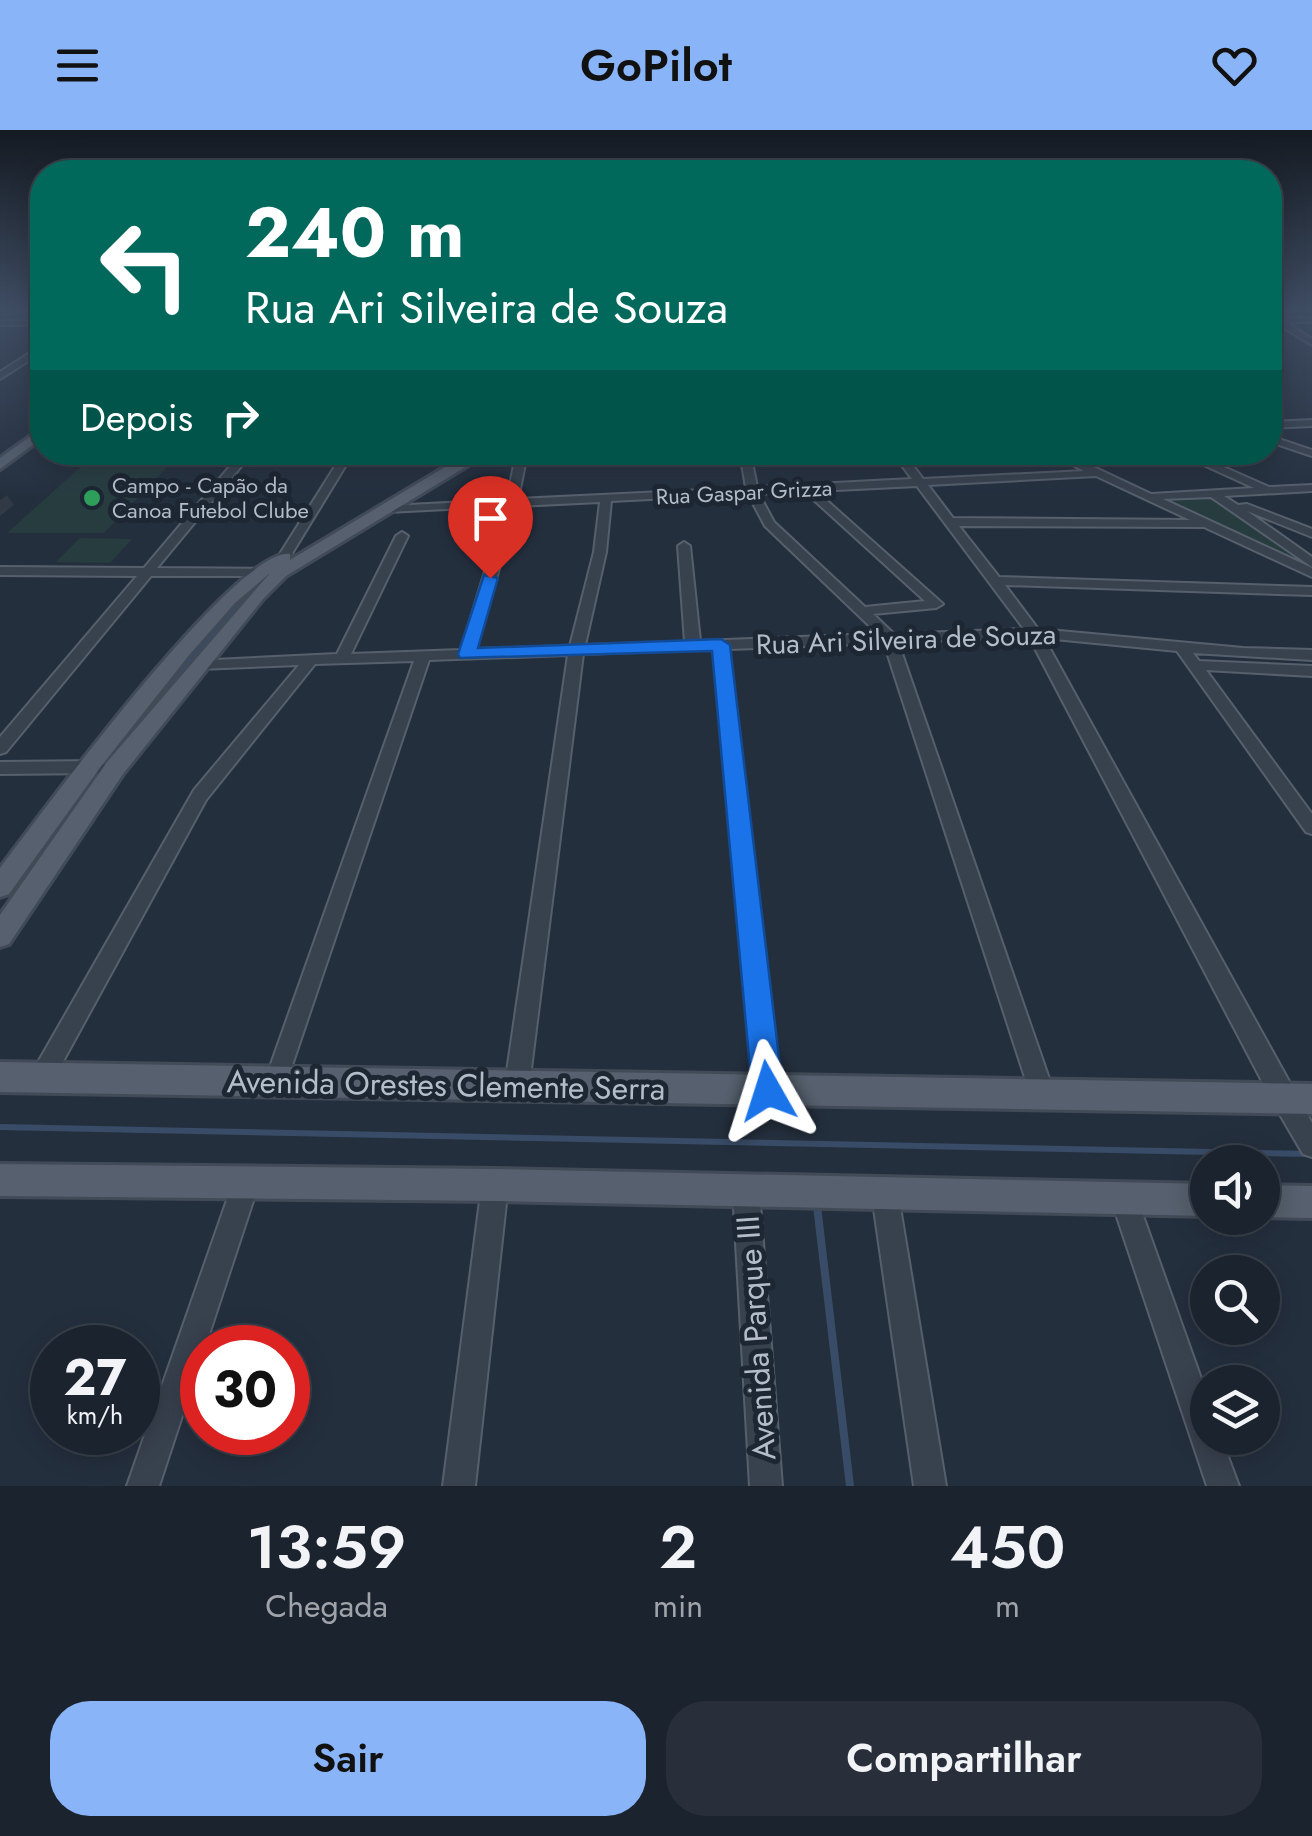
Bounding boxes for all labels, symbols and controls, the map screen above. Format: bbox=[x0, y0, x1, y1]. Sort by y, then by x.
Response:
text: GoPilot bbox=[580, 33, 732, 98]
icon: menu bbox=[50, 38, 105, 93]
icon: heart bbox=[1207, 38, 1262, 93]
text: 240 m bbox=[245, 182, 465, 283]
icon: left bbox=[80, 200, 210, 330]
text: Rua Ari Silveira de Souza bbox=[245, 275, 728, 340]
text: Depois bbox=[80, 390, 193, 445]
icon: right bbox=[213, 390, 268, 445]
place label: Campo - Capão da Canoa Futebol Clube bbox=[112, 469, 309, 526]
street label: Rua Gaspar Grizza bbox=[655, 471, 833, 513]
pin bbox=[448, 476, 533, 579]
marker: Campo - Capão da Canoa Futebol Clube bbox=[81, 487, 103, 509]
icon: arrive bbox=[463, 491, 518, 546]
street label: Rua Ari Silveira de Souza bbox=[755, 614, 1057, 665]
position arrow bbox=[716, 1039, 820, 1143]
street label: Avenida Orestes Clemente Serra bbox=[226, 1058, 666, 1112]
map controls bbox=[1190, 1145, 1280, 1455]
button: sound bbox=[1190, 1145, 1280, 1235]
street label: Avenida Parque III bbox=[725, 1214, 787, 1462]
button: search bbox=[1190, 1255, 1280, 1345]
speed limit sign: 30 bbox=[180, 1325, 310, 1455]
text: 27 bbox=[64, 1341, 126, 1414]
button: layers bbox=[1190, 1365, 1280, 1455]
text: km/h bbox=[67, 1397, 123, 1433]
text: 13:59 bbox=[247, 1504, 406, 1591]
text: 2 bbox=[659, 1504, 697, 1591]
text: 450 bbox=[950, 1504, 1065, 1591]
text: Chegada bbox=[265, 1583, 388, 1629]
text: min bbox=[653, 1583, 703, 1629]
text: m bbox=[995, 1583, 1020, 1629]
button: Sair bbox=[50, 1701, 646, 1816]
button: Compartilhar bbox=[666, 1701, 1262, 1816]

